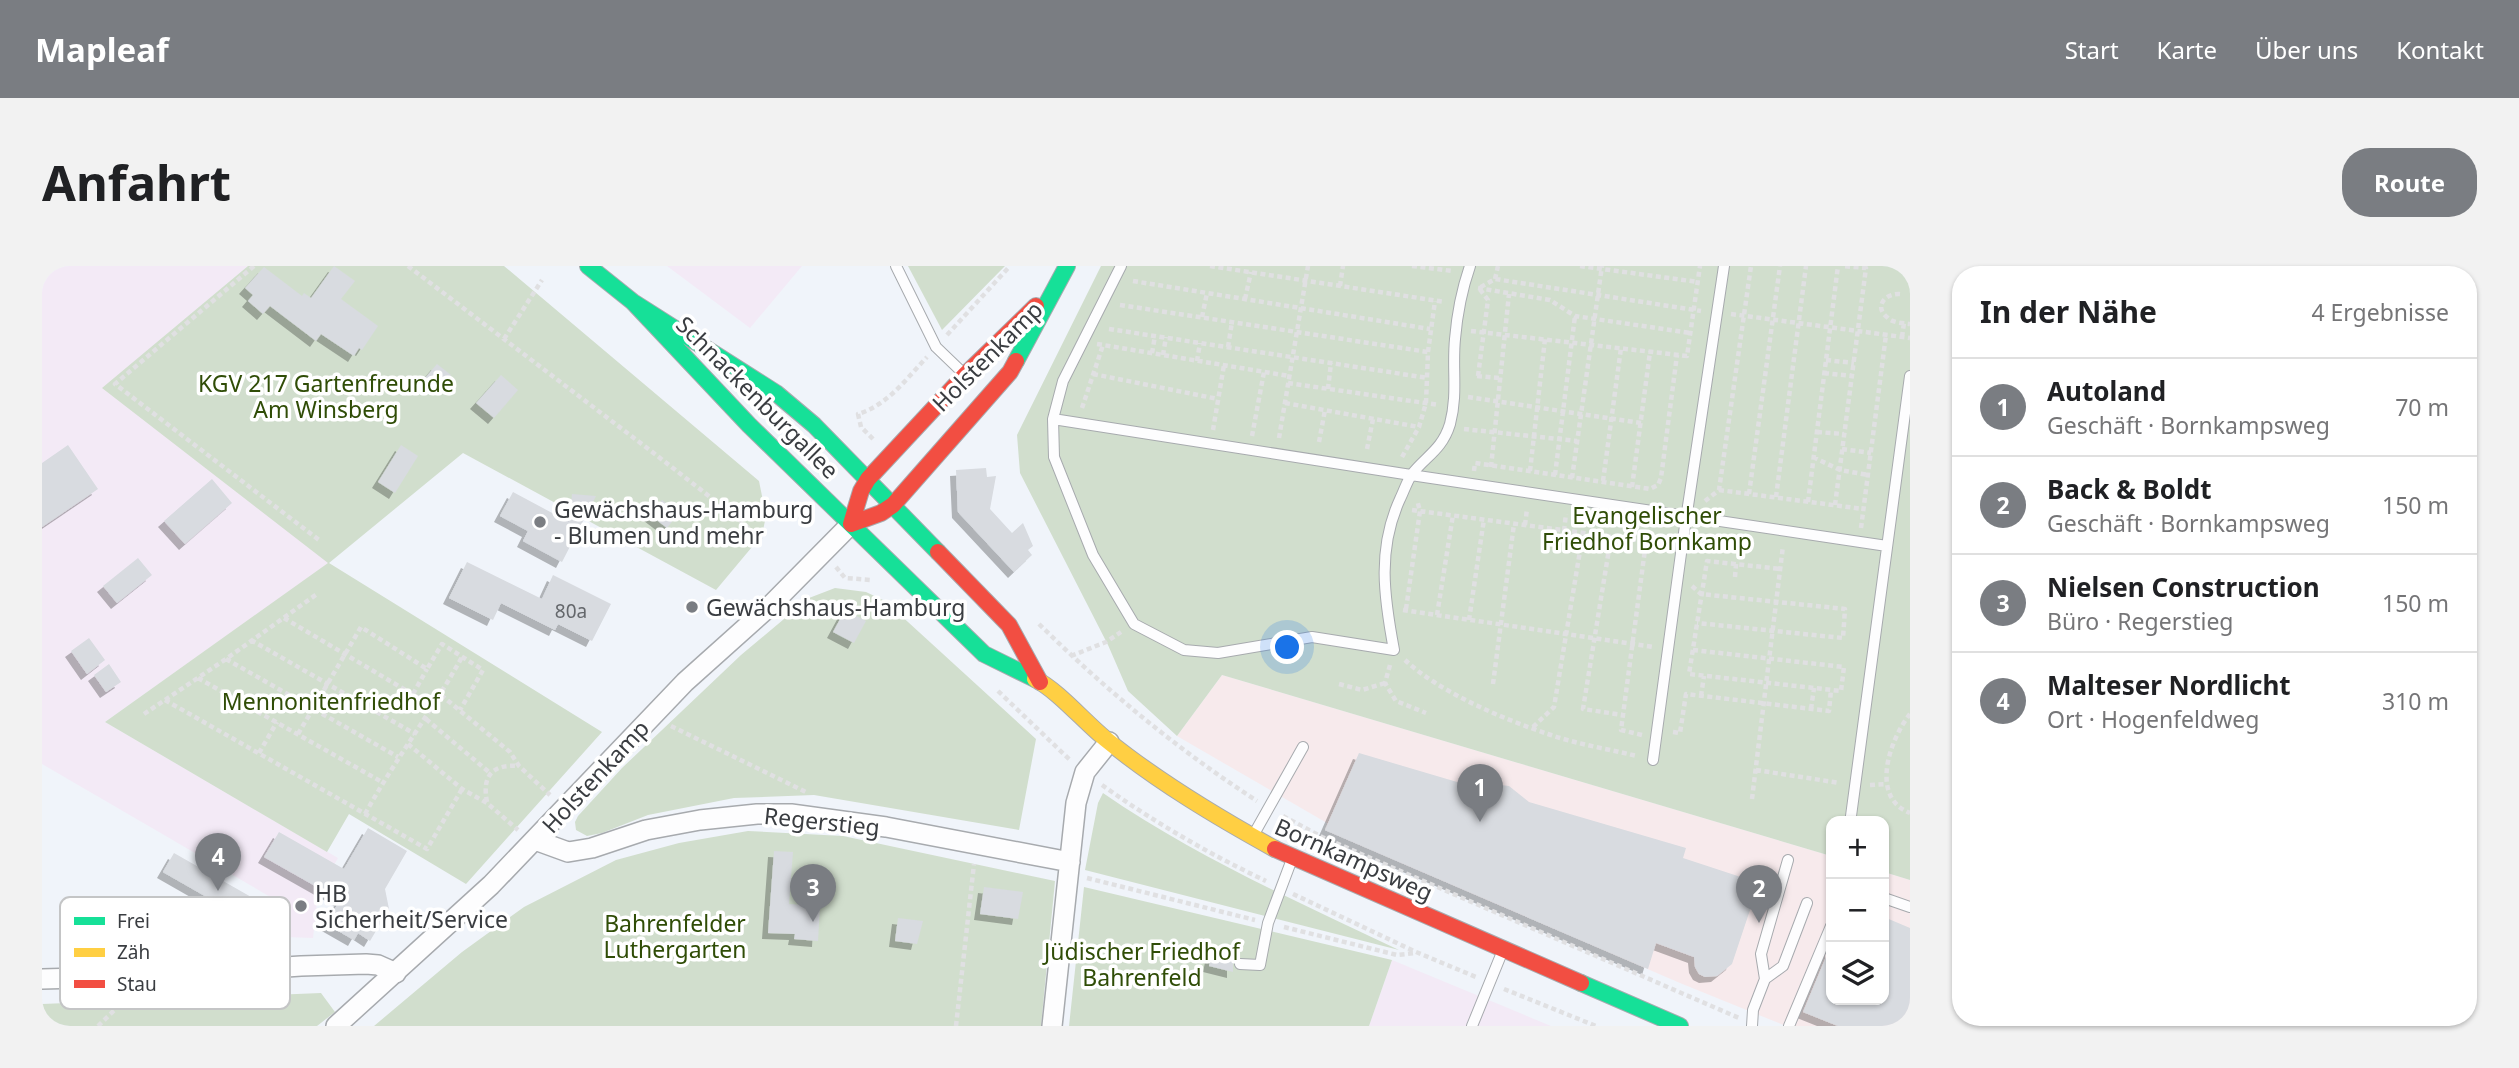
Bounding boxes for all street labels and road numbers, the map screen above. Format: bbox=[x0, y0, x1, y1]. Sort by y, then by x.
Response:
street label: Holstenkamp bbox=[925, 294, 1049, 418]
street label: Schnackenburgallee bbox=[670, 309, 846, 485]
street label: Holstenkamp bbox=[534, 712, 656, 840]
street label: Regerstieg bbox=[763, 799, 881, 843]
street label: Bornkampsweg bbox=[1270, 810, 1438, 908]

